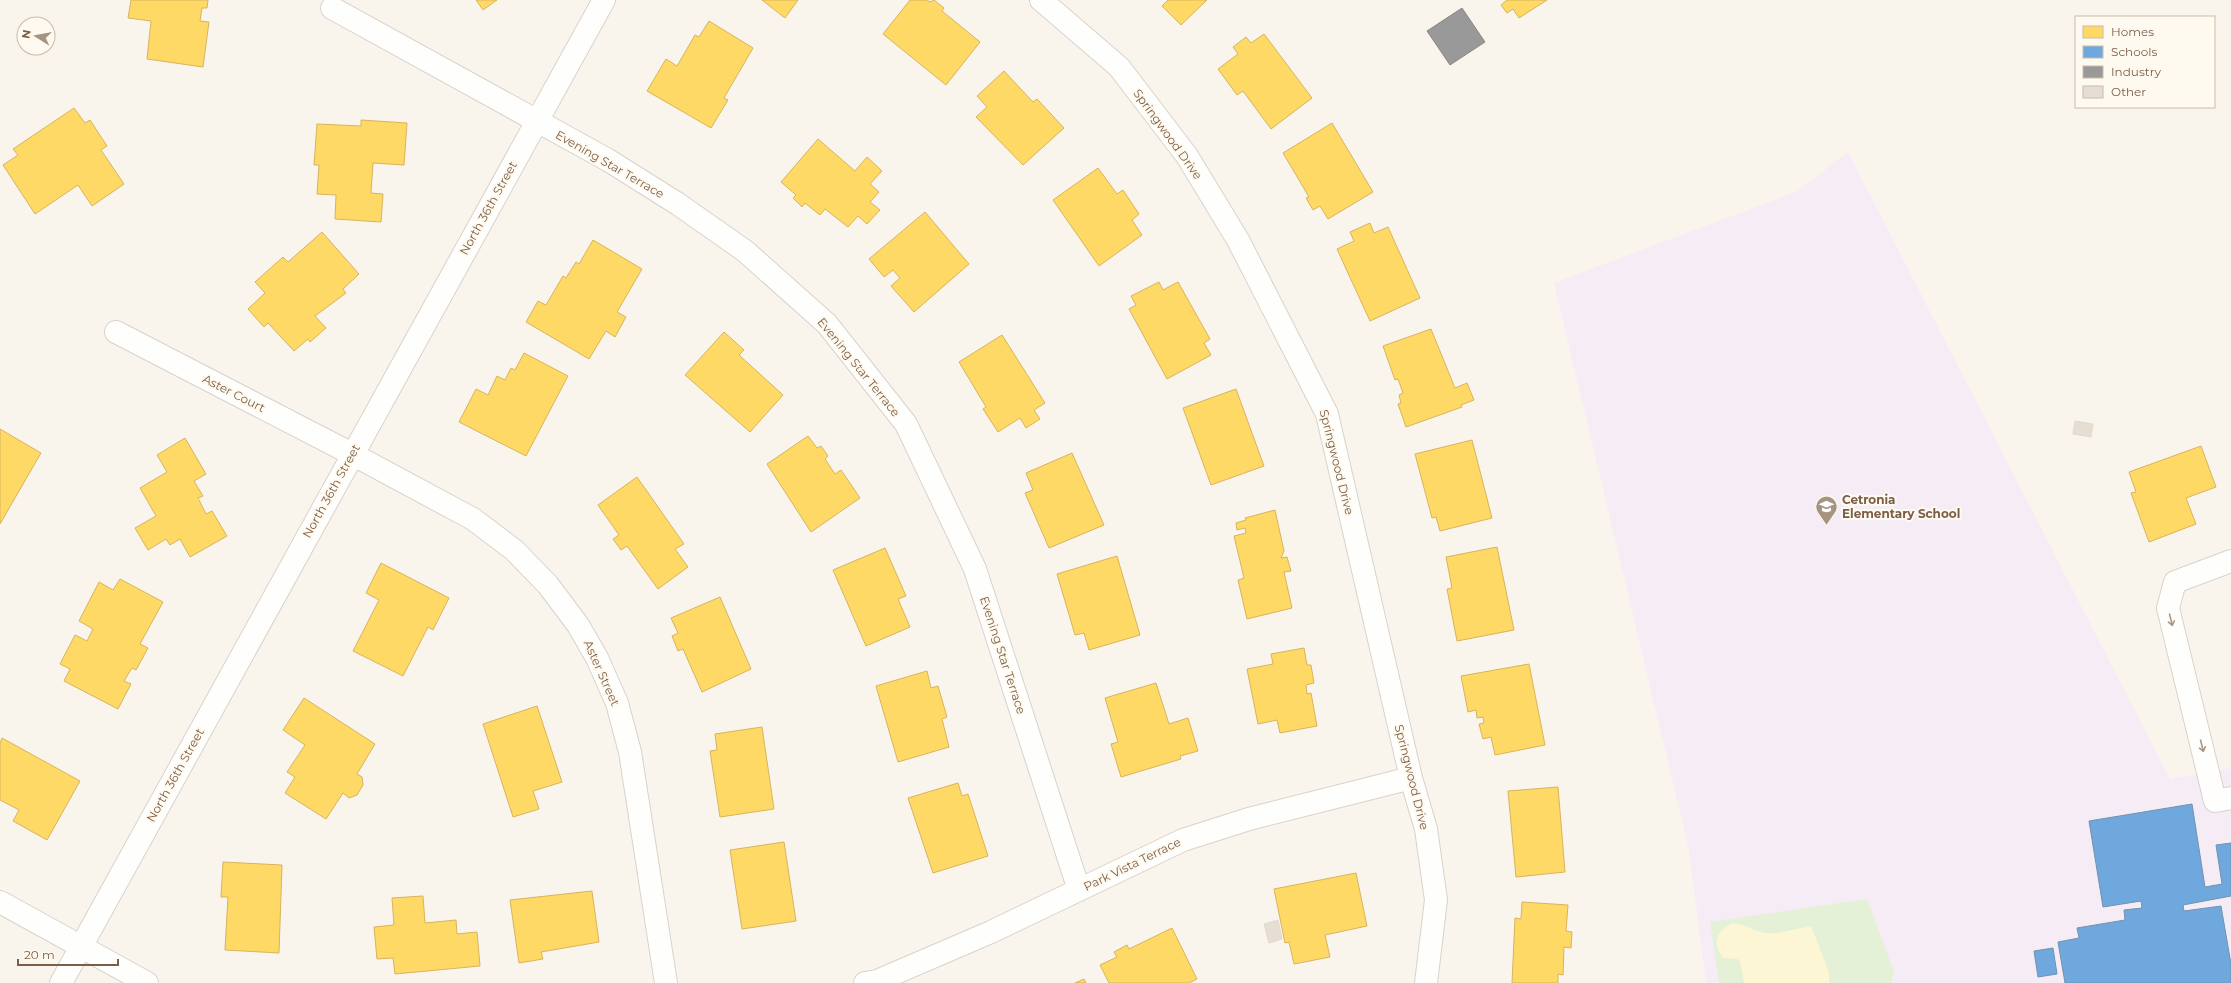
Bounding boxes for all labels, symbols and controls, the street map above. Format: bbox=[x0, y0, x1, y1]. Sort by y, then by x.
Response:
north arrow bbox=[16, 16, 56, 56]
legend bbox=[2075, 16, 2215, 108]
text: Homes bbox=[2111, 24, 2154, 39]
text: N bbox=[18, 28, 34, 40]
text: Schools bbox=[2111, 44, 2157, 59]
text: Industry bbox=[2111, 64, 2161, 79]
text: Other bbox=[2111, 84, 2146, 99]
street label: Springwood Drive bbox=[1130, 86, 1206, 182]
street label: Evening Star Terrace bbox=[553, 127, 667, 201]
street label: North 36th Street bbox=[456, 158, 520, 258]
street label: Evening Star Terrace bbox=[815, 315, 903, 419]
street label: Aster Court bbox=[200, 371, 268, 415]
street label: Springwood Drive bbox=[1317, 408, 1357, 516]
street label: North 36th Street bbox=[299, 441, 363, 541]
place label: Cetronia Elementary School bbox=[1842, 492, 1960, 521]
school or university icon: Cetronia Elementary School bbox=[1813, 493, 1839, 526]
street label: Evening Star Terrace bbox=[977, 594, 1029, 716]
one-way arrow bbox=[2167, 613, 2175, 626]
street label: Aster Street bbox=[581, 638, 623, 708]
street label: Springwood Drive bbox=[1392, 723, 1432, 831]
street label: North 36th Street bbox=[143, 725, 207, 825]
one-way arrow bbox=[2198, 739, 2206, 752]
street label: Park Vista Terrace bbox=[1081, 834, 1183, 894]
scale bar bbox=[18, 941, 118, 967]
text: 20 m bbox=[24, 947, 55, 962]

